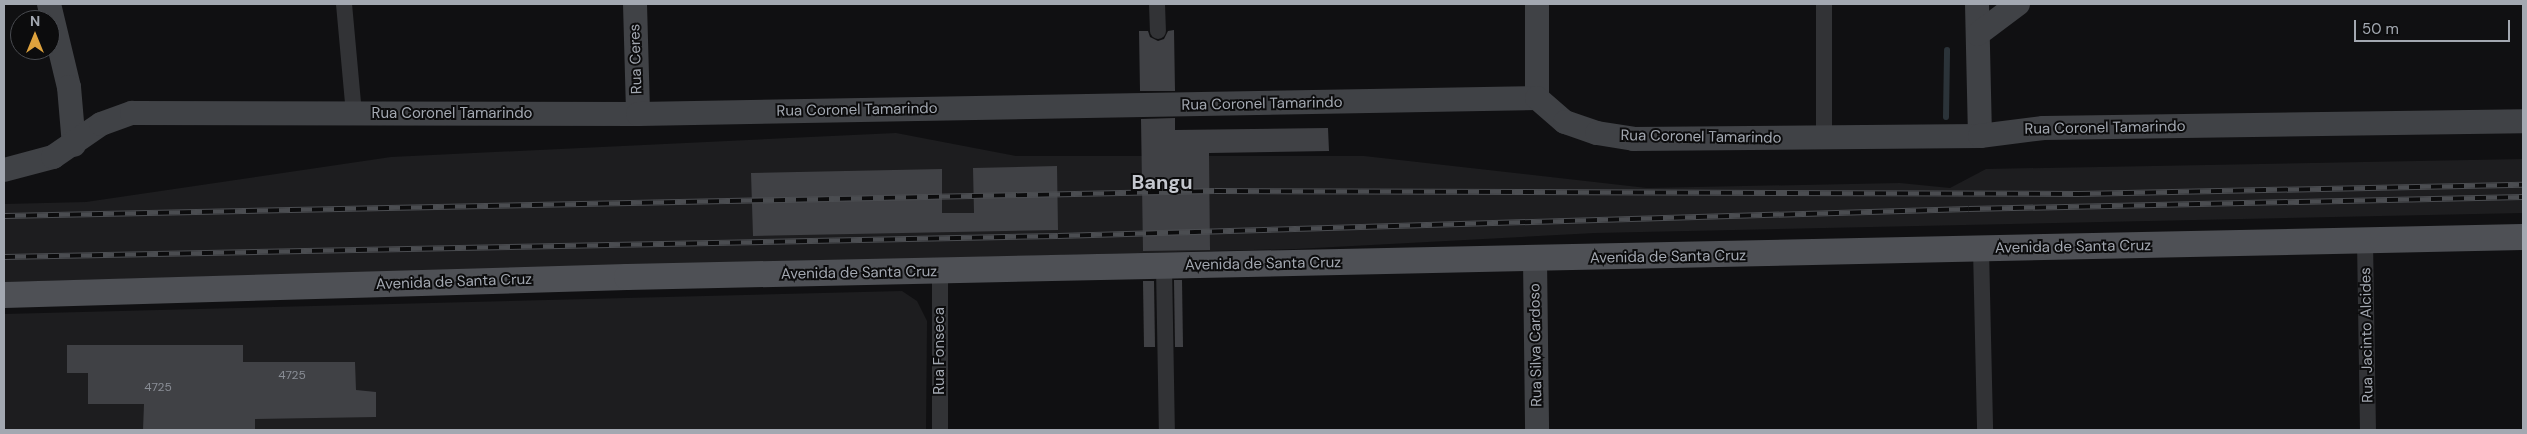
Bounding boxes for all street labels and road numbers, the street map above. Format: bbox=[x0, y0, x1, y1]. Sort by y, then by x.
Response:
street label: Rua Ceres bbox=[626, 24, 646, 94]
street label: Rua Coronel Tamarindo bbox=[1181, 94, 1343, 114]
street label: Rua Coronel Tamarindo bbox=[776, 100, 938, 120]
street label: Rua Coronel Tamarindo bbox=[372, 105, 532, 123]
street label: Rua Coronel Tamarindo bbox=[2024, 118, 2186, 138]
street label: Rua Coronel Tamarindo bbox=[1620, 127, 1782, 147]
street label: Avenida de Santa Cruz bbox=[1995, 237, 2151, 257]
street label: Avenida de Santa Cruz bbox=[1590, 247, 1746, 267]
street label: Avenida de Santa Cruz bbox=[1185, 254, 1341, 274]
street label: Avenida de Santa Cruz bbox=[781, 263, 937, 283]
street label: Rua Jacinto Alcides bbox=[2357, 267, 2377, 403]
street label: Avenida de Santa Cruz bbox=[376, 270, 532, 294]
street label: Rua Silva Cardoso bbox=[1526, 283, 1546, 407]
street label: Rua Fonseca bbox=[931, 307, 949, 395]

